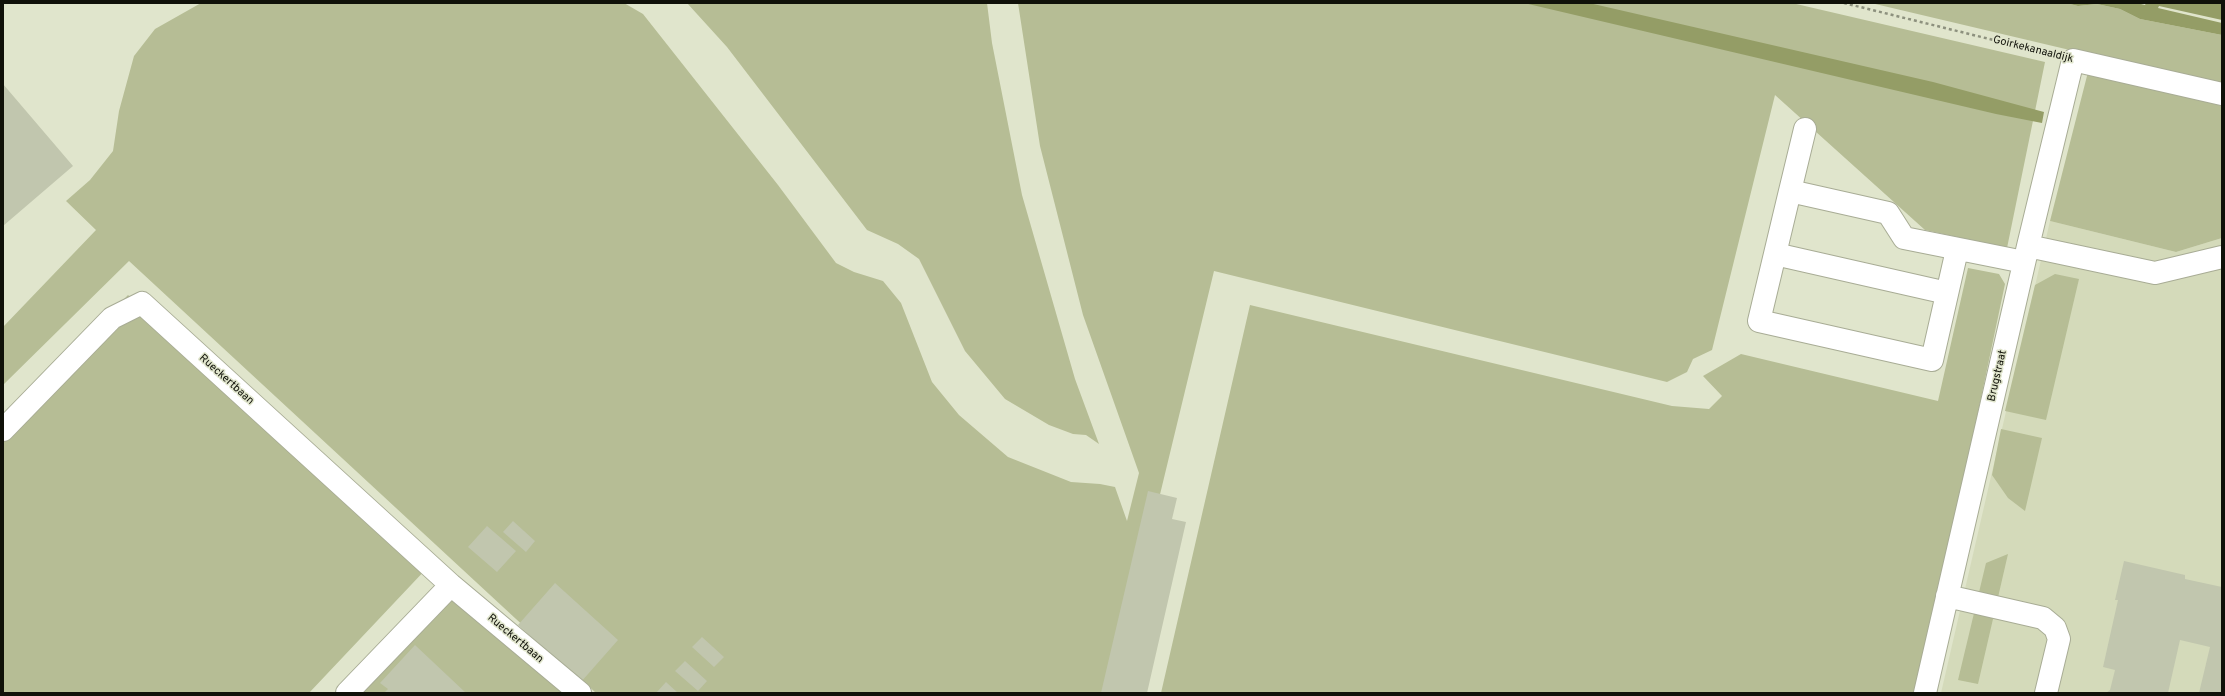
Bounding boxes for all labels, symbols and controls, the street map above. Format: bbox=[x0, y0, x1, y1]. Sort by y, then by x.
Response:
street label: Goirkekanaaldijk bbox=[1991, 34, 2075, 66]
street label: Brugstraat bbox=[1986, 349, 2010, 403]
street label: Rueckertbaan bbox=[196, 352, 256, 408]
street label: Rueckertbaan bbox=[484, 612, 546, 666]

